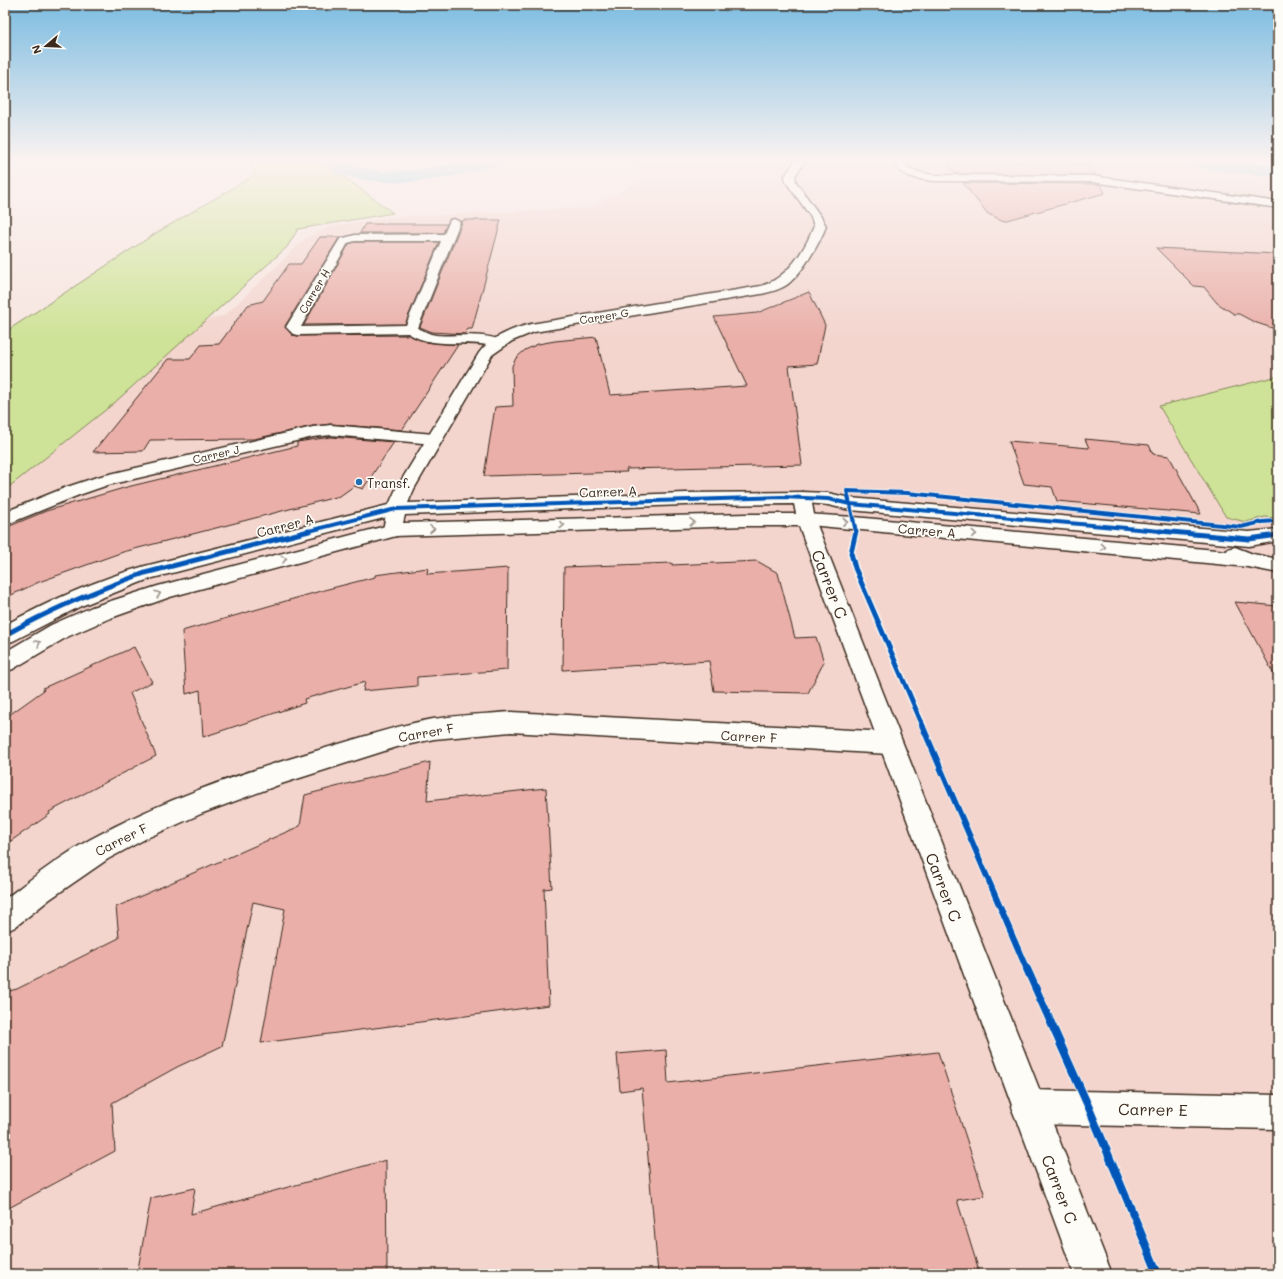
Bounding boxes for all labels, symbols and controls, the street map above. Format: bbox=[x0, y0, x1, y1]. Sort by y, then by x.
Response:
north arrow bbox=[26, 26, 66, 66]
text: N bbox=[28, 43, 45, 56]
street label: Carrer H bbox=[295, 266, 333, 316]
street label: Carrer G bbox=[578, 305, 630, 327]
street label: Carrer J bbox=[191, 441, 241, 467]
place label: Transf. bbox=[367, 474, 411, 491]
marker: Transf. bbox=[354, 477, 364, 487]
street label: Carrer A bbox=[579, 481, 637, 501]
street label: Carrer A bbox=[255, 509, 315, 541]
one-way arrow bbox=[689, 518, 695, 526]
one-way arrow bbox=[842, 518, 848, 527]
street label: Carrer A bbox=[897, 519, 957, 541]
one-way arrow bbox=[559, 521, 565, 530]
one-way arrow bbox=[429, 525, 435, 533]
one-way arrow bbox=[971, 530, 977, 539]
one-way arrow bbox=[1100, 542, 1107, 551]
street label: Carrer C bbox=[807, 547, 853, 621]
one-way arrow bbox=[280, 555, 287, 564]
one-way arrow bbox=[155, 590, 162, 598]
one-way arrow bbox=[34, 640, 42, 647]
street label: Carrer F bbox=[397, 719, 455, 745]
street label: Carrer F bbox=[720, 726, 778, 746]
street label: Carrer F bbox=[92, 819, 150, 859]
street label: Carrer C bbox=[921, 850, 967, 924]
street label: Carrer E bbox=[1118, 1098, 1188, 1120]
street label: Carrer C bbox=[1037, 1152, 1083, 1226]

